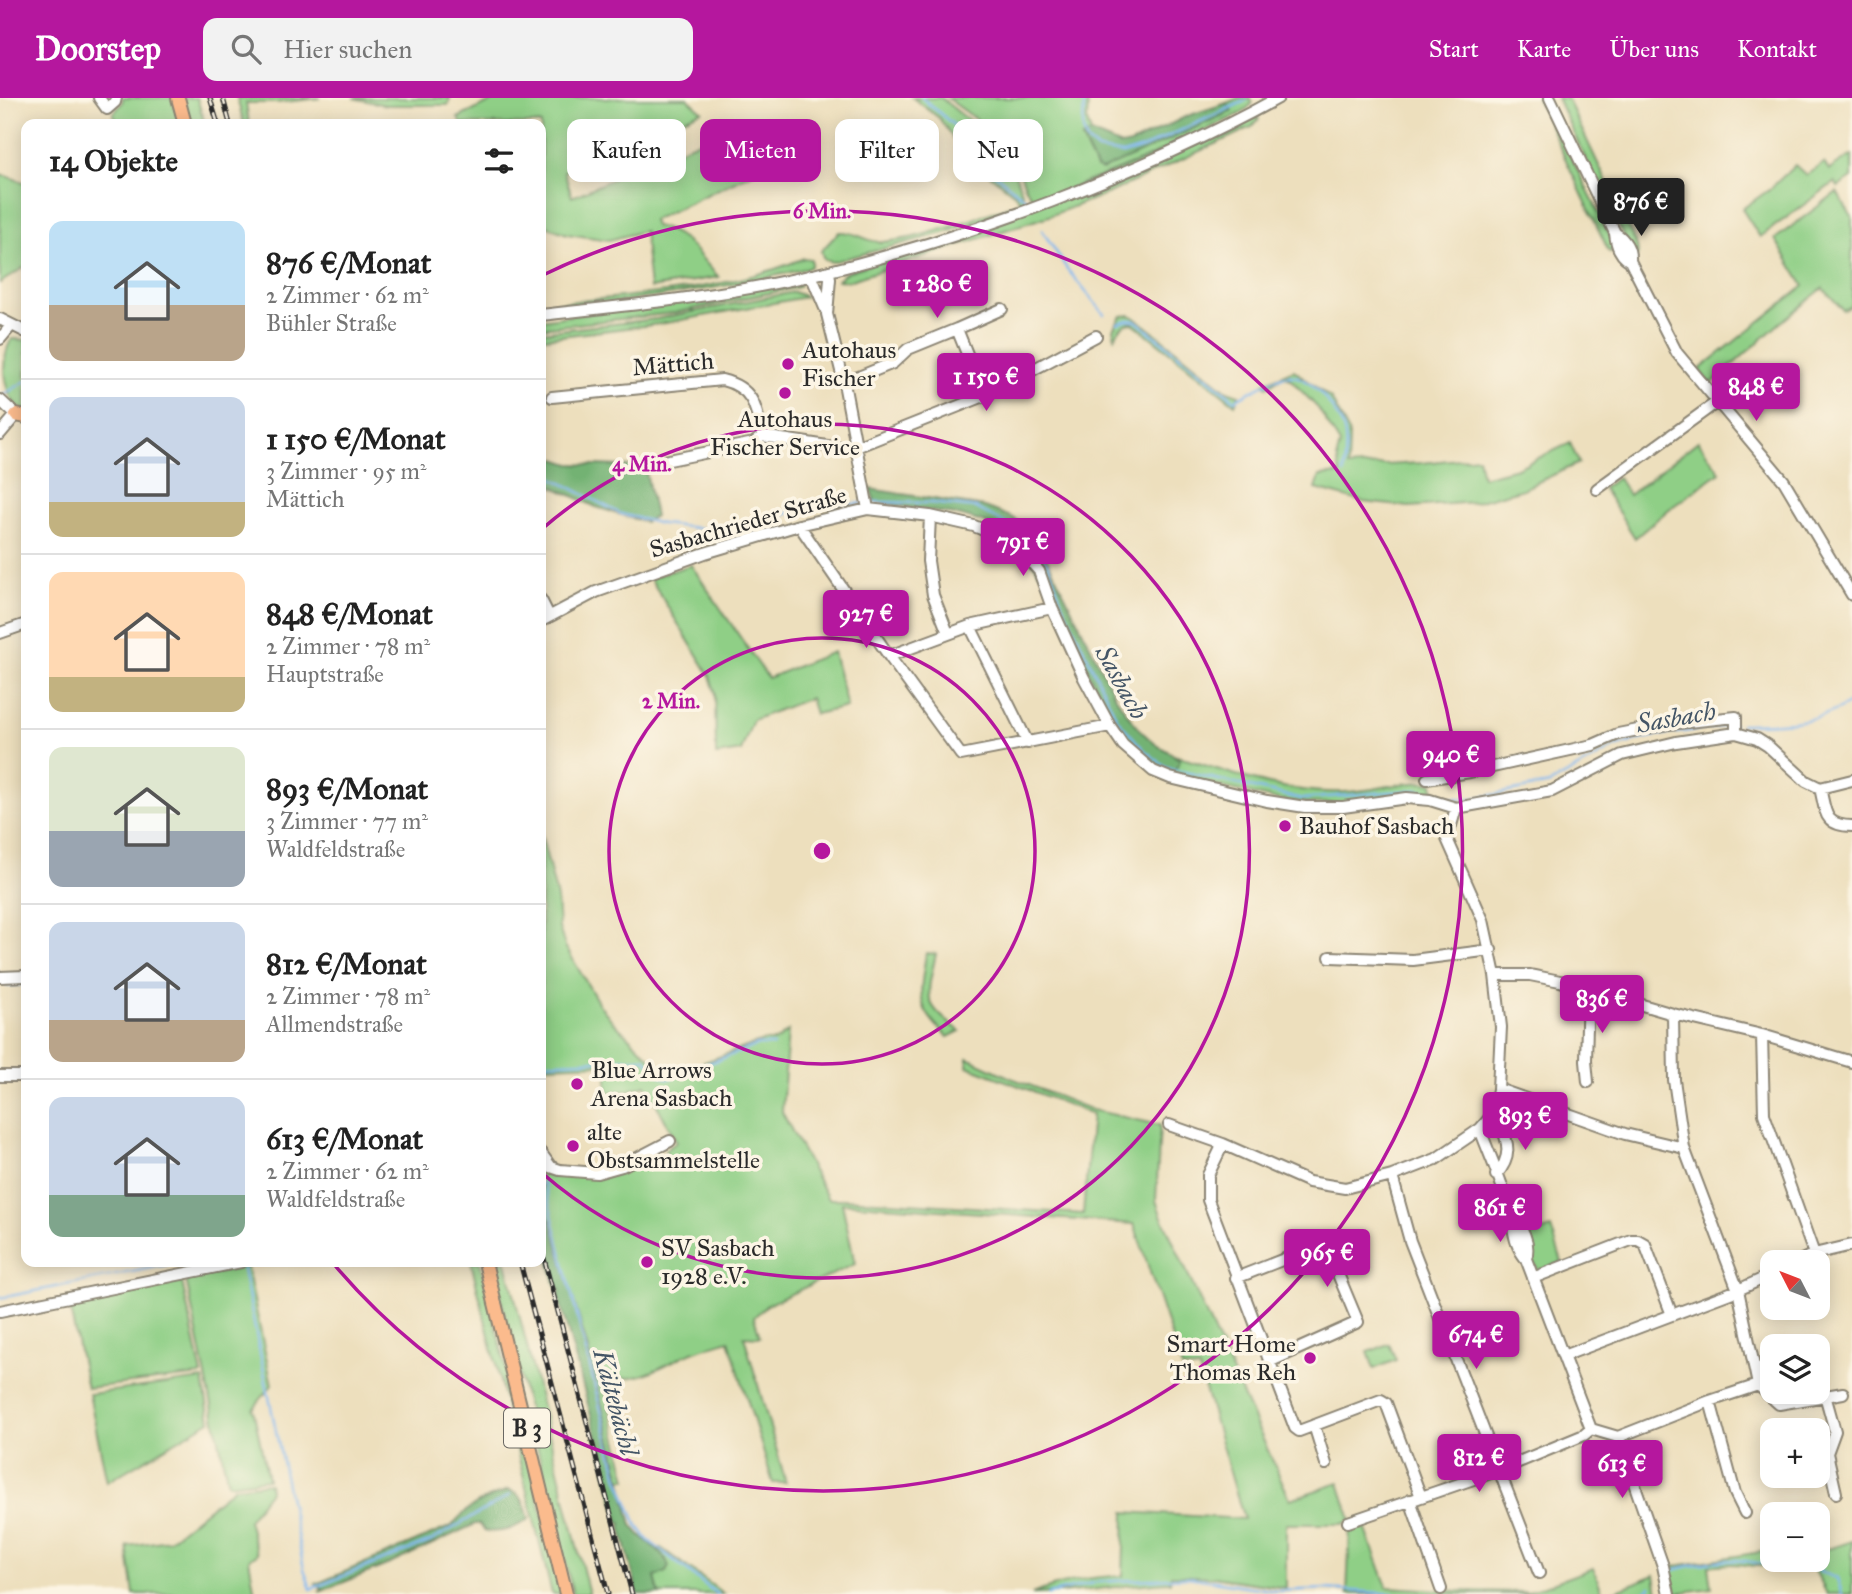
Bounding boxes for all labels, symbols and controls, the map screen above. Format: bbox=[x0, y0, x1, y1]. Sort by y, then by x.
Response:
search box bbox=[203, 18, 693, 81]
text: Doorstep bbox=[35, 29, 161, 69]
icon: search bbox=[227, 30, 265, 68]
text: Hier suchen bbox=[283, 33, 412, 65]
text: Start bbox=[1429, 34, 1479, 64]
text: Karte bbox=[1517, 34, 1571, 64]
text: Über uns bbox=[1609, 34, 1699, 64]
text: Kontakt bbox=[1737, 34, 1817, 64]
chip: Kaufen bbox=[567, 119, 686, 182]
chip: Mieten bbox=[700, 119, 821, 182]
chip: Filter bbox=[835, 119, 939, 182]
chip: Neu bbox=[953, 119, 1043, 182]
icon: filters bbox=[480, 142, 518, 180]
text: 14 Objekte bbox=[49, 143, 178, 179]
pin: 876 € bbox=[1592, 178, 1690, 238]
text: 876 € bbox=[1613, 187, 1669, 215]
text: 6 Min. bbox=[793, 198, 851, 224]
text: 876 €/Monat bbox=[266, 245, 431, 281]
icon: home bbox=[105, 249, 189, 333]
pin: 1 280 € bbox=[872, 260, 1002, 320]
text: 1 280 € bbox=[902, 269, 972, 297]
text: 2 Zimmer · 62 m² bbox=[266, 281, 429, 309]
text: Bühler Straße bbox=[266, 309, 397, 337]
place label: Autohaus Fischer bbox=[801, 335, 896, 393]
street label: Mättich bbox=[631, 345, 715, 383]
pin: 1 150 € bbox=[921, 354, 1051, 413]
marker: Autohaus Fischer bbox=[780, 356, 796, 372]
text: 1 150 € bbox=[953, 362, 1019, 390]
pin: 848 € bbox=[1707, 364, 1805, 423]
text: 848 € bbox=[1728, 372, 1784, 400]
marker: Autohaus Fischer Service bbox=[777, 385, 793, 401]
place label: Autohaus Fischer Service bbox=[710, 404, 860, 462]
text: 1 150 €/Monat bbox=[266, 421, 446, 457]
icon: home bbox=[105, 425, 189, 509]
text: 4 Min. bbox=[612, 451, 672, 477]
text: 3 Zimmer · 95 m² bbox=[266, 457, 427, 485]
street label: Sasbachrieder Straße bbox=[646, 480, 850, 564]
text: Mättich bbox=[266, 485, 344, 513]
pin: 791 € bbox=[974, 518, 1072, 578]
text: 791 € bbox=[997, 527, 1049, 555]
pin: 927 € bbox=[817, 590, 915, 650]
text: 848 €/Monat bbox=[266, 596, 433, 632]
text: 927 € bbox=[839, 599, 893, 627]
icon: home bbox=[105, 600, 189, 684]
text: 2 Zimmer · 78 m² bbox=[266, 632, 430, 660]
water label: Sasbach bbox=[1088, 638, 1156, 725]
text: Hauptstraße bbox=[266, 660, 384, 688]
text: 2 Min. bbox=[642, 688, 700, 714]
water label: Sasbach bbox=[1633, 694, 1718, 740]
pin: 940 € bbox=[1402, 732, 1500, 791]
text: 940 € bbox=[1422, 740, 1480, 768]
text: 893 €/Monat bbox=[266, 771, 428, 807]
icon: home bbox=[105, 775, 189, 859]
text: 3 Zimmer · 77 m² bbox=[266, 807, 428, 835]
place label: Bauhof Sasbach bbox=[1299, 811, 1454, 841]
marker: Bauhof Sasbach bbox=[1277, 818, 1293, 834]
text: Waldfeldstraße bbox=[266, 835, 405, 863]
centre of rings bbox=[810, 839, 834, 863]
text: 812 €/Monat bbox=[266, 946, 427, 982]
icon: home bbox=[105, 950, 189, 1034]
pin: 836 € bbox=[1553, 976, 1651, 1035]
text: 2 Zimmer · 78 m² bbox=[266, 982, 430, 1010]
text: 836 € bbox=[1576, 984, 1628, 1012]
text: Allmendstraße bbox=[266, 1010, 403, 1038]
place label: Blue Arrows Arena Sasbach bbox=[590, 1055, 732, 1113]
marker: Blue Arrows Arena Sasbach bbox=[569, 1076, 585, 1092]
pin: 893 € bbox=[1476, 1093, 1574, 1152]
text: 893 € bbox=[1499, 1101, 1551, 1129]
place label: alte Obstsammelstelle bbox=[587, 1117, 760, 1175]
text: 613 €/Monat bbox=[266, 1121, 423, 1157]
icon: home bbox=[105, 1125, 189, 1209]
marker: alte Obstsammelstelle bbox=[565, 1138, 581, 1154]
text: 2 Zimmer · 62 m² bbox=[266, 1157, 429, 1185]
pin: 861 € bbox=[1451, 1184, 1549, 1244]
text: Waldfeldstraße bbox=[266, 1185, 405, 1213]
text: 861 € bbox=[1474, 1193, 1526, 1221]
pin: 965 € bbox=[1278, 1230, 1376, 1289]
place label: SV Sasbach 1928 e.V. bbox=[661, 1233, 775, 1291]
text: 965 € bbox=[1300, 1238, 1354, 1266]
north arrow bbox=[1760, 1250, 1830, 1320]
map controls bbox=[1760, 1250, 1830, 1572]
marker: SV Sasbach 1928 e.V. bbox=[639, 1254, 655, 1270]
pin: 674 € bbox=[1427, 1312, 1525, 1371]
text: 674 € bbox=[1448, 1320, 1504, 1348]
place label: Smart Home Thomas Reh bbox=[1166, 1329, 1296, 1387]
button: layers bbox=[1760, 1334, 1830, 1404]
water label: Kältebächl bbox=[586, 1343, 646, 1461]
marker: Smart Home Thomas Reh bbox=[1302, 1350, 1318, 1366]
road number: B 3 bbox=[504, 1408, 550, 1448]
button: + bbox=[1760, 1418, 1830, 1488]
pin: 812 € bbox=[1430, 1434, 1528, 1494]
pin: 613 € bbox=[1573, 1440, 1671, 1500]
text: 812 € bbox=[1453, 1443, 1505, 1471]
text: 613 € bbox=[1598, 1449, 1646, 1477]
button: − bbox=[1760, 1502, 1830, 1572]

